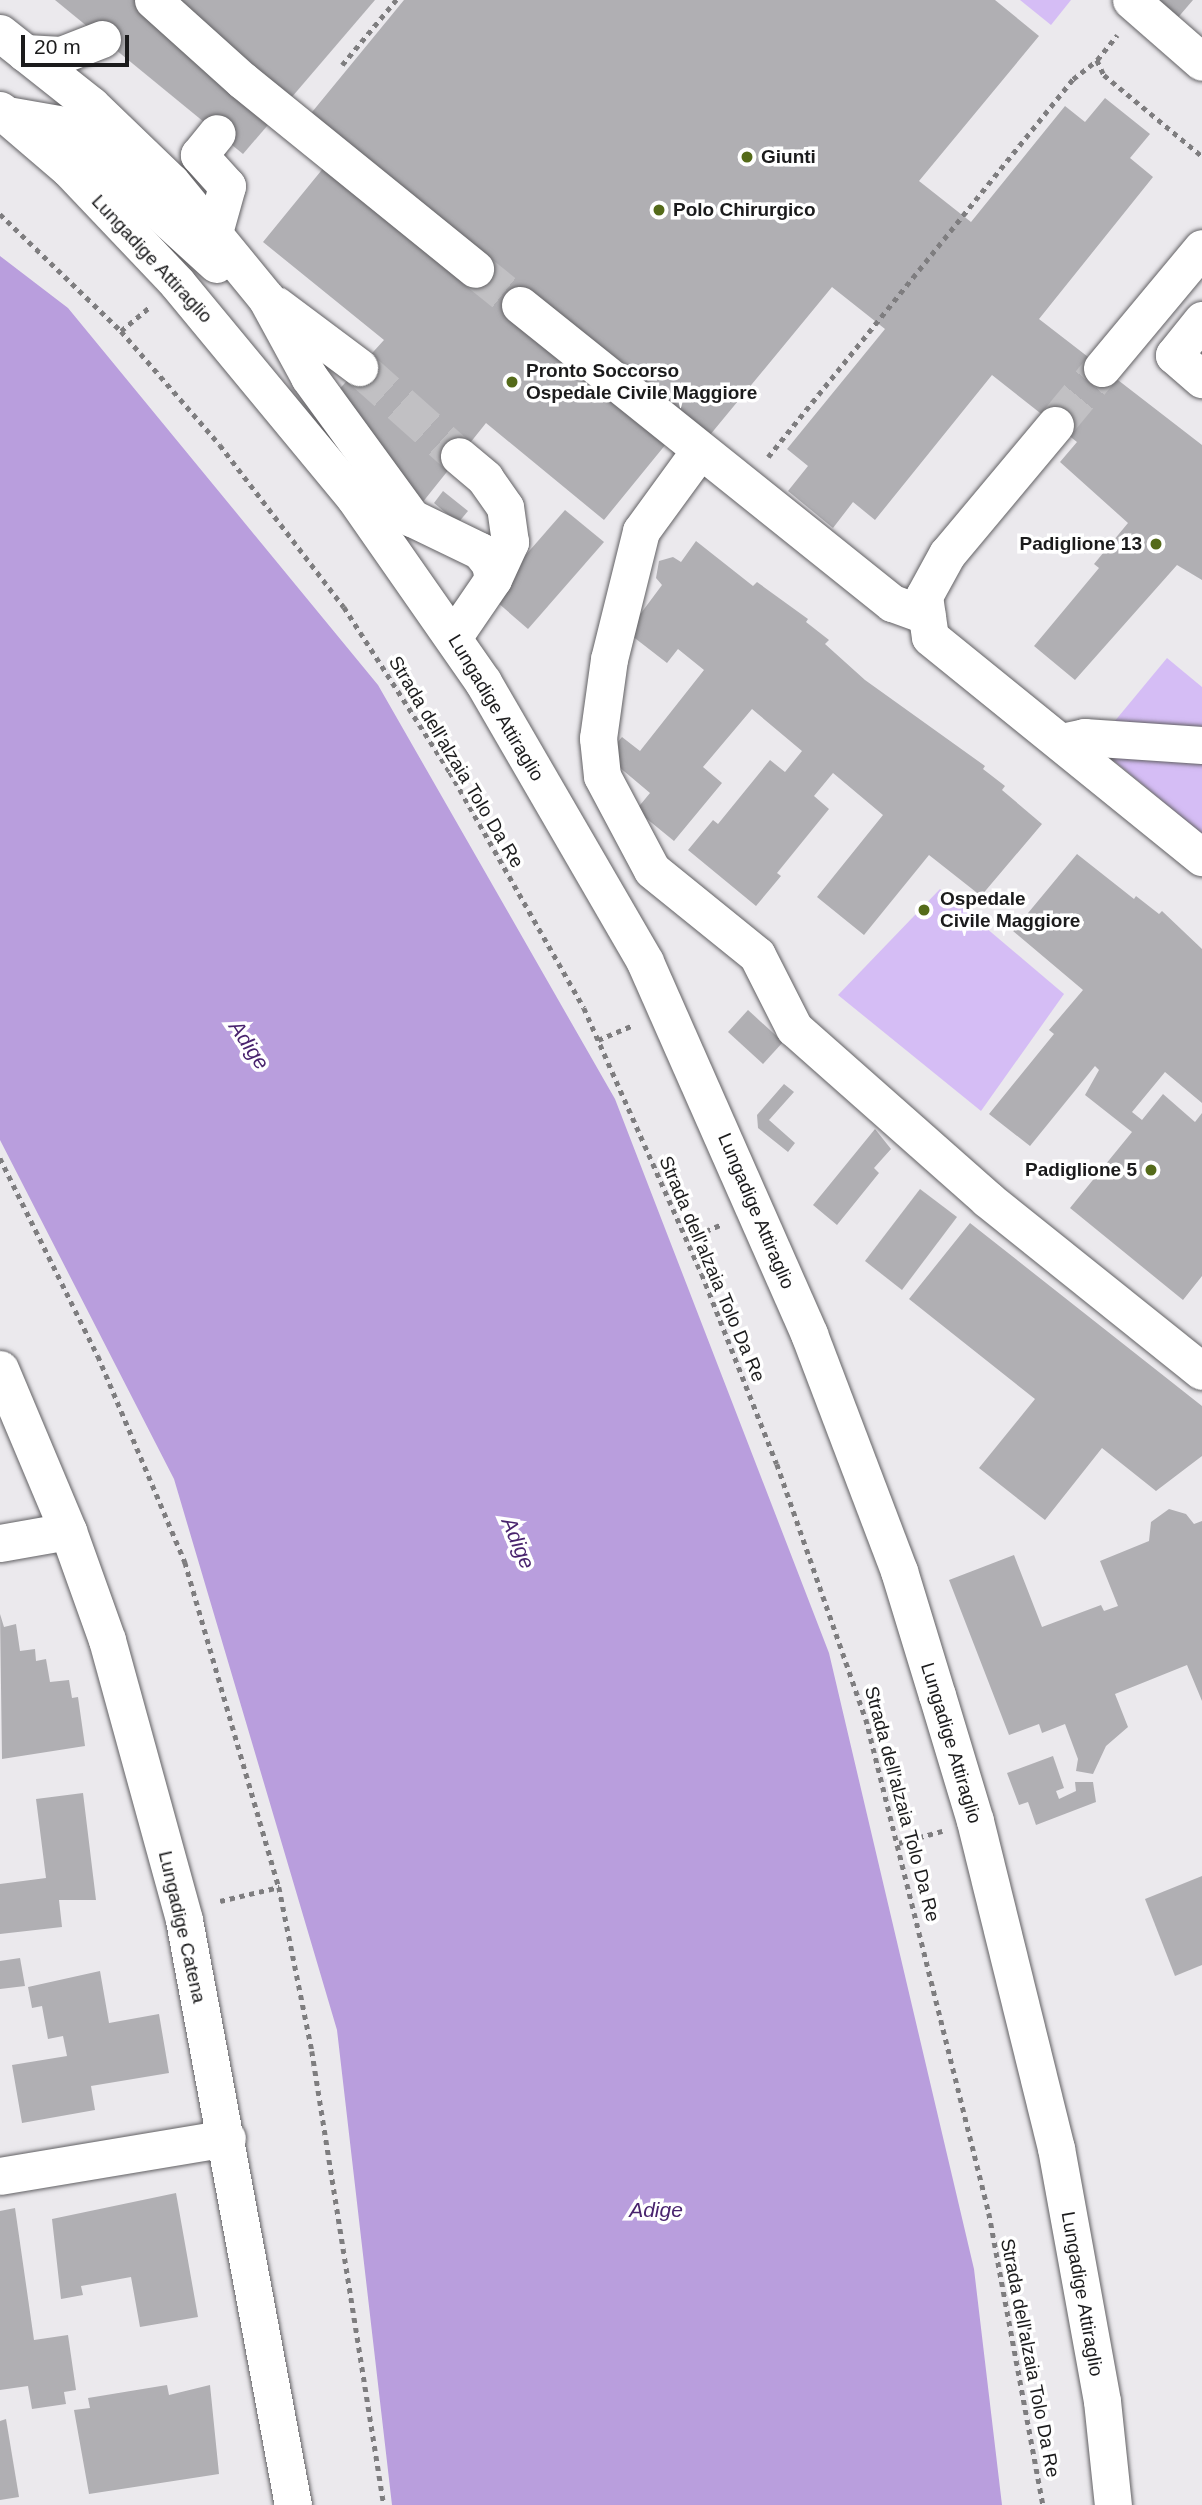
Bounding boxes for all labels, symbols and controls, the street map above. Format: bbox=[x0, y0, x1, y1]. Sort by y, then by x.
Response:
scale bar bbox=[24, 21, 133, 65]
text: 20 m bbox=[34, 35, 81, 58]
place label: Giunti bbox=[761, 146, 816, 168]
marker: Giunti bbox=[739, 149, 755, 165]
street label: Lungadige Attiraglio bbox=[86, 190, 218, 328]
place label: Polo Chirurgico bbox=[673, 199, 816, 221]
marker: Polo Chirurgico bbox=[651, 202, 667, 218]
place label: Pronto Soccorso Ospedale Civile Maggiore bbox=[526, 360, 757, 404]
marker: Pronto Soccorso Ospedale Civile Maggiore bbox=[504, 374, 520, 390]
place label: Padiglione 13 bbox=[1020, 533, 1142, 555]
marker: Padiglione 13 bbox=[1148, 536, 1164, 552]
street label: Lungadige Attiraglio bbox=[443, 630, 549, 786]
street label: Strada dell'alzaia Tolo Da Re bbox=[384, 652, 528, 872]
place label: Ospedale Civile Maggiore bbox=[940, 888, 1080, 932]
marker: Ospedale Civile Maggiore bbox=[914, 900, 934, 920]
water label: Adige bbox=[224, 1016, 274, 1074]
street label: Lungadige Attiraglio bbox=[713, 1129, 799, 1293]
street label: Strada dell'alzaia Tolo Da Re bbox=[654, 1153, 770, 1385]
place label: Padiglione 5 bbox=[1025, 1159, 1137, 1181]
marker: Padiglione 5 bbox=[1143, 1162, 1159, 1178]
water label: Adige bbox=[496, 1513, 540, 1573]
street label: Lungadige Attiraglio bbox=[916, 1659, 986, 1827]
street label: Strada dell'alzaia Tolo Da Re bbox=[859, 1684, 945, 1924]
street label: Lungadige Catena bbox=[153, 1849, 211, 2005]
water label: Adige bbox=[629, 2197, 683, 2223]
street label: Lungadige Attiraglio bbox=[1056, 2209, 1108, 2379]
street label: Strada dell'alzaia Tolo Da Re bbox=[996, 2236, 1064, 2480]

